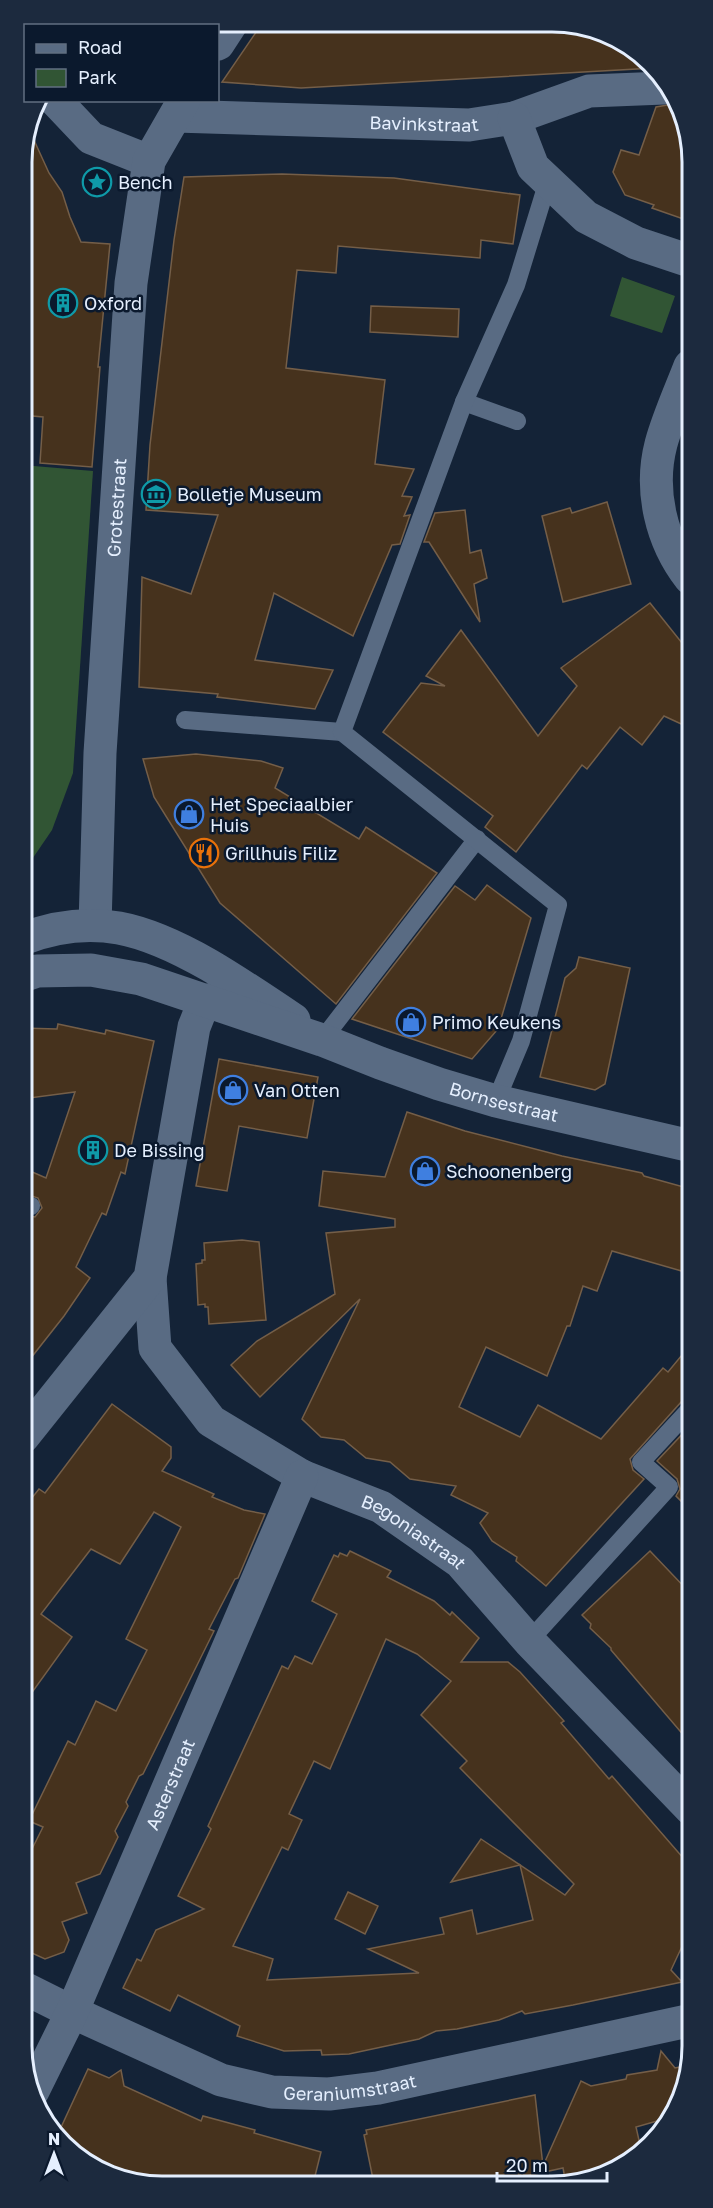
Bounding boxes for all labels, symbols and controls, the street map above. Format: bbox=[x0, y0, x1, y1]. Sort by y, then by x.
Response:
legend bbox=[24, 24, 219, 102]
text: Road bbox=[78, 36, 122, 58]
text: Park bbox=[78, 66, 117, 88]
street label: Bavinkstraat bbox=[369, 111, 480, 136]
place icon: Bench bbox=[81, 166, 113, 198]
place label: Bench bbox=[118, 171, 172, 193]
building icon: Oxford bbox=[47, 287, 79, 319]
place label: Oxford bbox=[84, 292, 142, 314]
street label: Grotestraat bbox=[102, 457, 130, 558]
museum icon: Bolletje Museum bbox=[140, 478, 172, 510]
place label: Bolletje Museum bbox=[177, 483, 322, 505]
place label: Het Speciaalbier Huis bbox=[210, 793, 353, 836]
shop icon: Het Speciaalbier Huis bbox=[173, 798, 205, 830]
restaurant icon: Grillhuis Filiz bbox=[188, 837, 220, 869]
place label: Grillhuis Filiz bbox=[225, 842, 337, 864]
shop icon: Primo Keukens bbox=[395, 1006, 427, 1038]
place label: Primo Keukens bbox=[432, 1011, 561, 1033]
shop icon: Van Otten bbox=[217, 1074, 249, 1106]
street label: Bornsestraat bbox=[447, 1077, 561, 1126]
place label: Van Otten bbox=[254, 1079, 340, 1101]
building icon: De Bissing bbox=[77, 1134, 109, 1166]
place label: De Bissing bbox=[114, 1139, 204, 1161]
shop icon: Schoonenberg bbox=[409, 1155, 441, 1187]
place label: Schoonenberg bbox=[446, 1160, 572, 1182]
street label: Begoniastraat bbox=[358, 1489, 472, 1573]
street label: Asterstraat bbox=[140, 1735, 199, 1833]
street label: Geraniumstraat bbox=[283, 2069, 418, 2105]
north arrow bbox=[24, 2124, 84, 2184]
text: N bbox=[48, 2129, 60, 2149]
scale bar bbox=[497, 2145, 606, 2183]
text: 20 m bbox=[506, 2154, 548, 2176]

